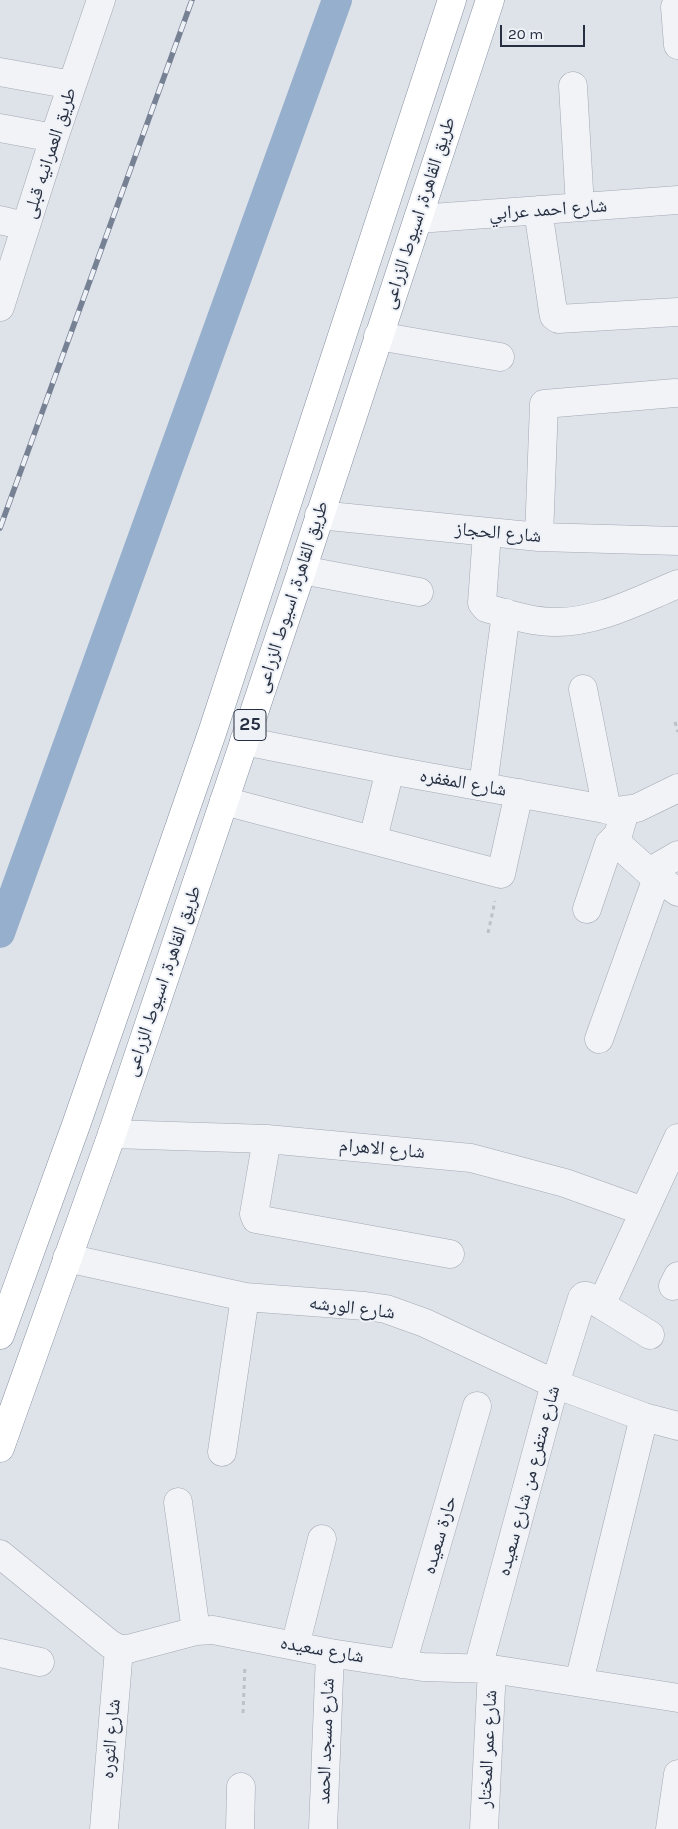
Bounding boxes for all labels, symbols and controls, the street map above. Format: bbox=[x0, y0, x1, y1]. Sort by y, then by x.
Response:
scale bar bbox=[503, 15, 588, 47]
text: 20 m bbox=[508, 25, 543, 43]
street label: طريق العمرانيه قبلى bbox=[18, 85, 82, 221]
street label: طريق القاهرة, اسيوط الزراعى bbox=[377, 114, 461, 312]
street label: شارع احمد عرابي bbox=[488, 194, 608, 226]
street label: طريق القاهرة, اسيوط الزراعى bbox=[250, 498, 334, 696]
street label: شارع الحجاز bbox=[454, 518, 542, 548]
road number: 25 bbox=[234, 710, 266, 740]
street label: شارع المغفره bbox=[418, 764, 508, 802]
street label: طريق القاهرة, اسيوط الزراعى bbox=[120, 883, 206, 1079]
street label: شارع الاهرام bbox=[338, 1134, 426, 1164]
street label: شارع الورشه bbox=[308, 1291, 396, 1325]
street label: شارع متفرع من شارع سعيده bbox=[493, 1383, 565, 1579]
street label: حارة سعيده bbox=[418, 1493, 462, 1577]
street label: شارع سعيده bbox=[278, 1631, 366, 1669]
street label: شارع مسجد الحمد bbox=[312, 1678, 340, 1804]
street label: شارع عمر المختار bbox=[474, 1689, 502, 1809]
street label: شارع الثوره bbox=[96, 1698, 126, 1780]

